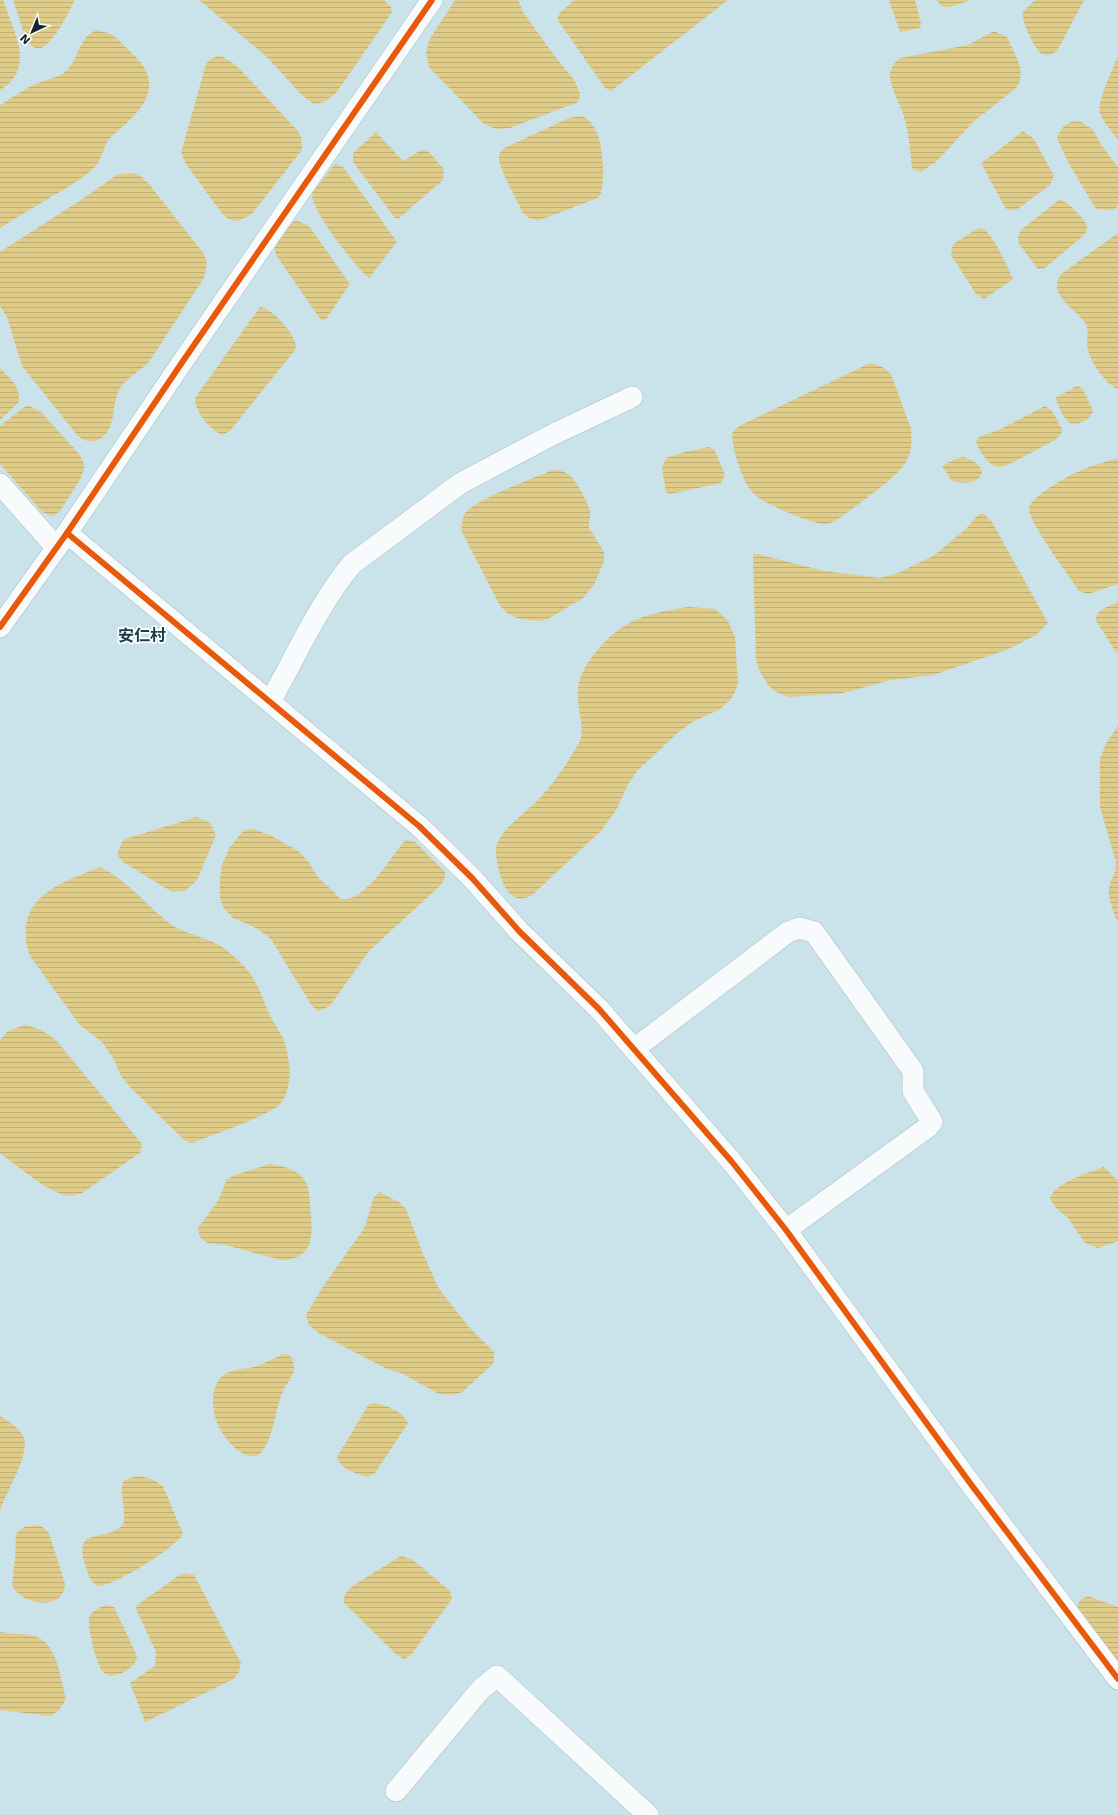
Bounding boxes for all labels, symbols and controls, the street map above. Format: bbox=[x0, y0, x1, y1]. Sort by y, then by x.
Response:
north arrow bbox=[12, 12, 52, 52]
text: N bbox=[18, 31, 33, 47]
district label: 安仁村 bbox=[118, 626, 166, 645]

